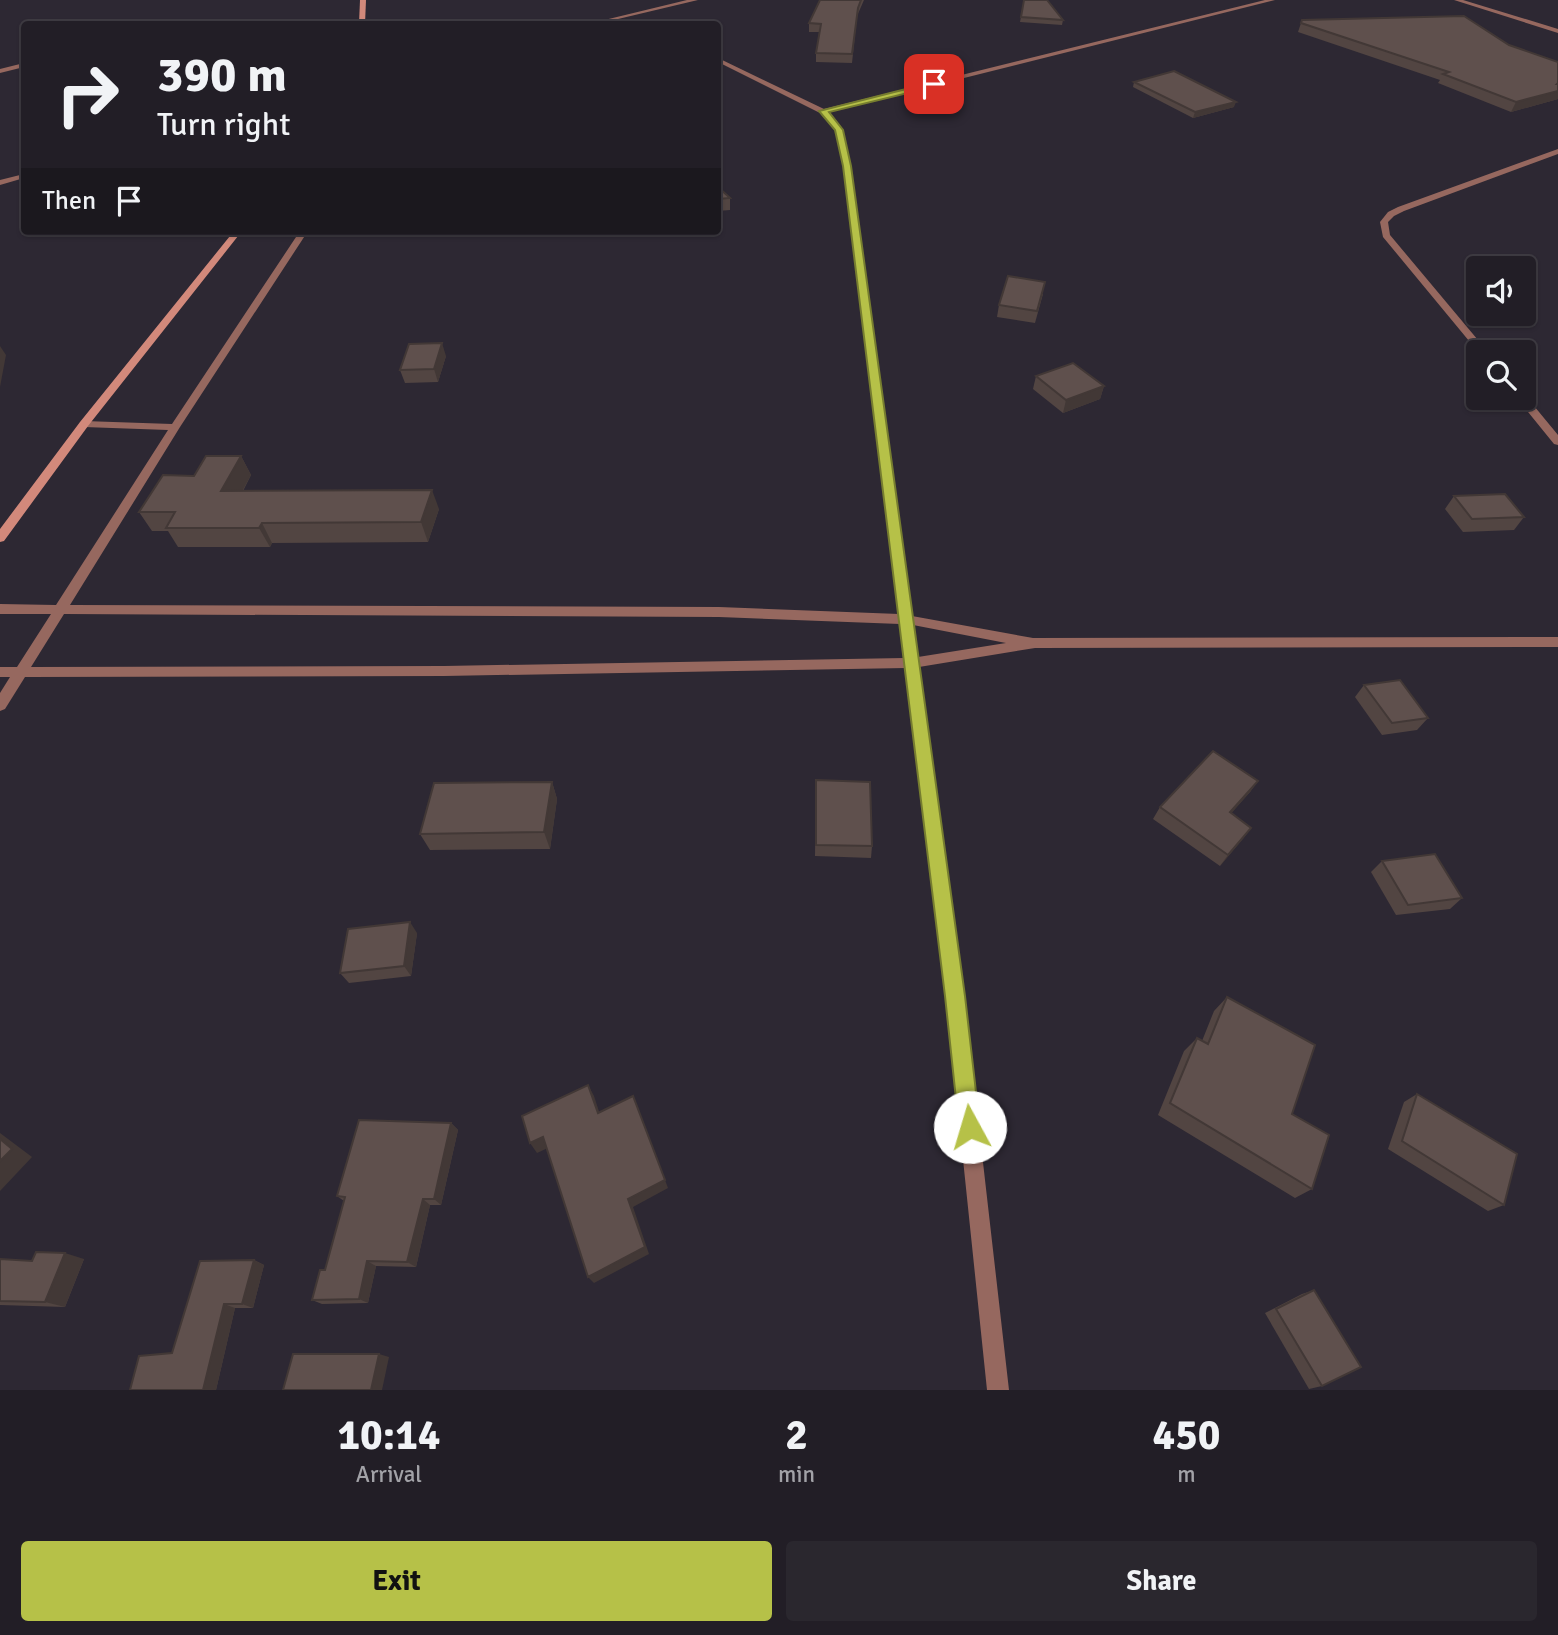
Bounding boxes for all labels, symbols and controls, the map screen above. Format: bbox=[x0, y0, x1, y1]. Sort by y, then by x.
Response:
text: 390 m bbox=[157, 45, 287, 105]
icon: right bbox=[42, 49, 133, 140]
pin bbox=[904, 54, 964, 114]
icon: arrive bbox=[915, 65, 953, 103]
text: Turn right bbox=[157, 105, 290, 144]
icon: arrive bbox=[110, 182, 148, 220]
text: Then bbox=[42, 185, 96, 217]
map controls bbox=[1466, 256, 1536, 410]
button: sound bbox=[1466, 256, 1536, 326]
button: search bbox=[1466, 340, 1536, 410]
position arrow bbox=[933, 1090, 1007, 1164]
text: 10:14 bbox=[337, 1410, 441, 1461]
text: 2 bbox=[785, 1410, 808, 1461]
text: 450 bbox=[1152, 1410, 1221, 1461]
text: Arrival bbox=[356, 1460, 422, 1489]
text: min bbox=[778, 1460, 815, 1489]
text: m bbox=[1177, 1460, 1196, 1489]
button: Exit bbox=[21, 1541, 772, 1621]
button: Share bbox=[786, 1541, 1537, 1621]

